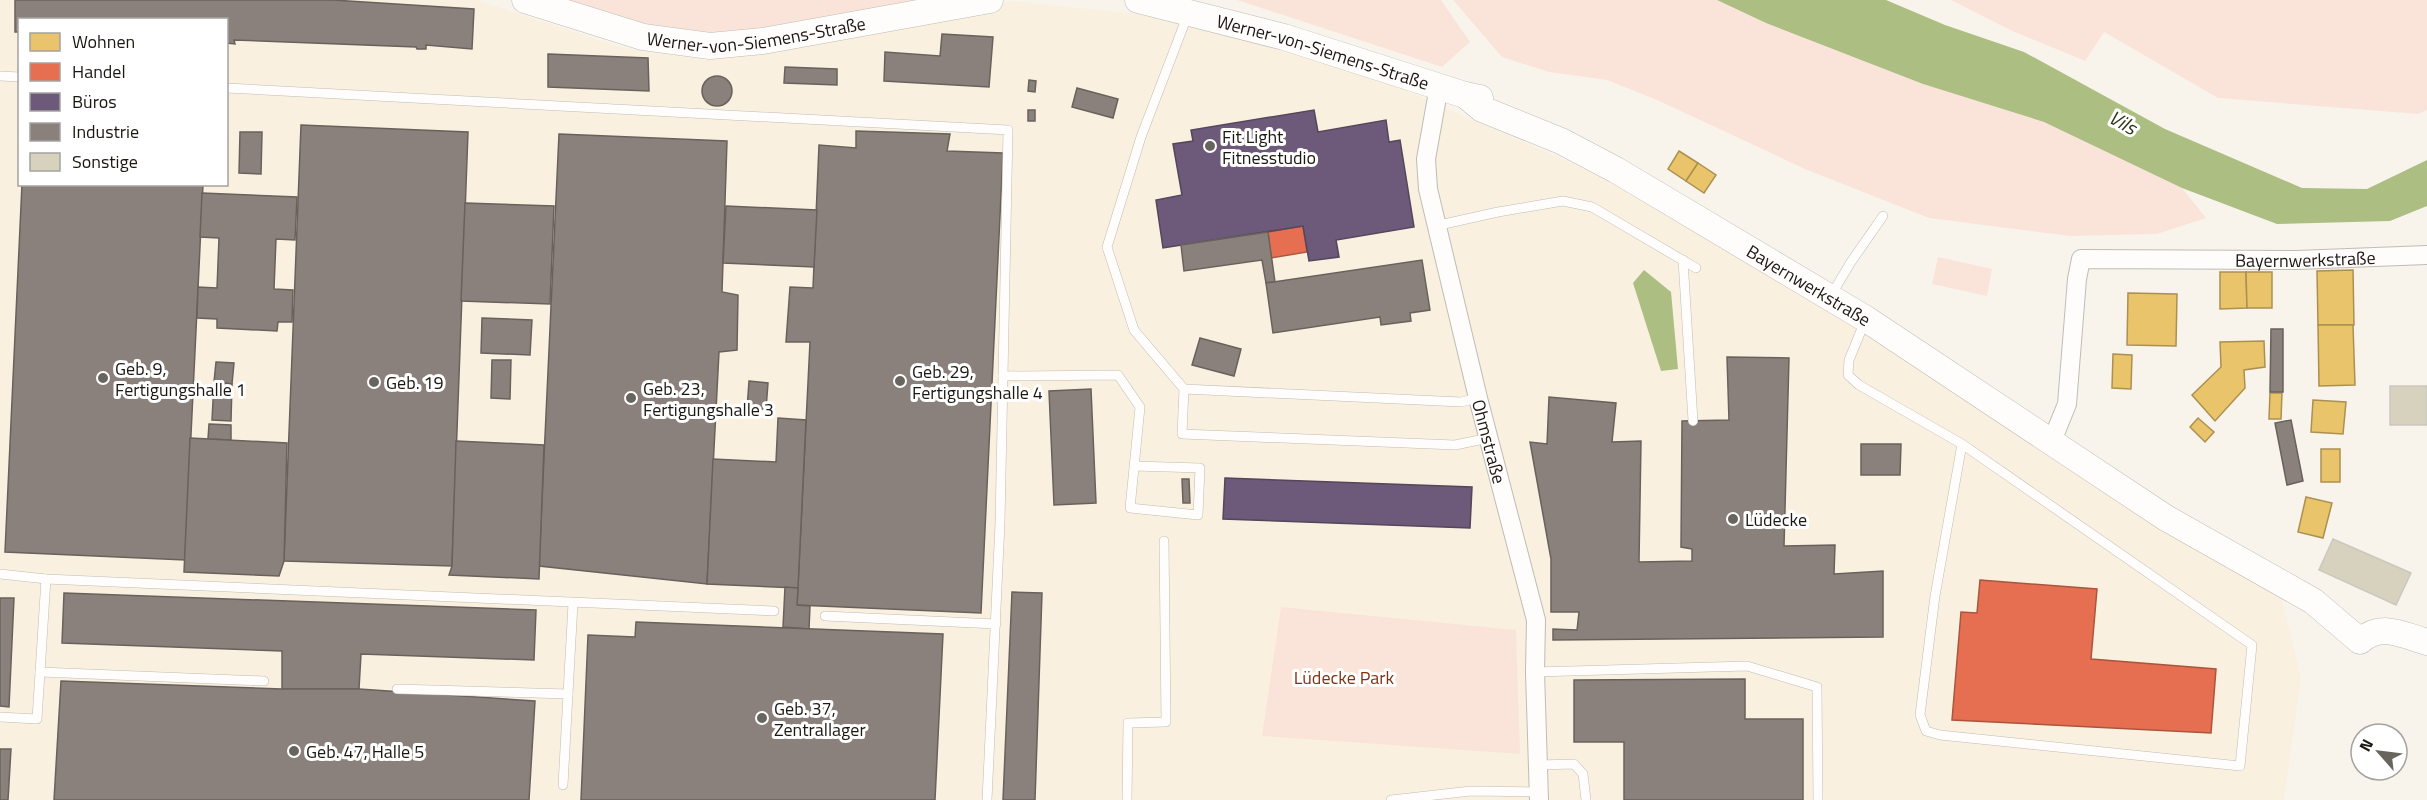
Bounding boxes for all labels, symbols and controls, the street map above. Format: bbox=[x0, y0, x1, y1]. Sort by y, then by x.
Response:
street label: Werner-von-Siemens-Straße bbox=[1214, 7, 1433, 96]
street label: Werner-von-Siemens-Straße bbox=[645, 9, 868, 60]
legend bbox=[18, 18, 228, 186]
text: Wohnen bbox=[72, 28, 135, 55]
text: Handel bbox=[72, 58, 126, 85]
text: Büros bbox=[72, 88, 117, 115]
water label: Vils bbox=[2103, 102, 2144, 143]
text: Industrie bbox=[72, 118, 139, 145]
place label: Fit Light Fitnesstudio bbox=[1222, 123, 1316, 171]
marker: Fit Light Fitnesstudio bbox=[1203, 139, 1217, 153]
text: Sonstige bbox=[72, 148, 138, 175]
street label: Bayernwerkstraße bbox=[1742, 237, 1876, 333]
street label: Bayernwerkstraße bbox=[2235, 243, 2376, 274]
place label: Geb. 9, Fertigungshalle 1 bbox=[115, 355, 246, 403]
place label: Geb. 29, Fertigungshalle 4 bbox=[912, 358, 1043, 406]
place label: Geb. 19 bbox=[386, 369, 444, 396]
marker: Geb. 9, Fertigungshalle 1 bbox=[96, 371, 110, 385]
marker: Geb. 29, Fertigungshalle 4 bbox=[893, 374, 907, 388]
marker: Geb. 19 bbox=[367, 375, 381, 389]
place label: Geb. 23, Fertigungshalle 3 bbox=[643, 375, 774, 423]
marker: Geb. 23, Fertigungshalle 3 bbox=[624, 391, 638, 405]
street label: Ohmstraße bbox=[1465, 396, 1513, 486]
place label: Lüdecke bbox=[1745, 506, 1807, 533]
marker: Lüdecke bbox=[1726, 512, 1740, 526]
park label: Lüdecke Park bbox=[1294, 664, 1395, 691]
place label: Geb. 37, Zentrallager bbox=[774, 695, 866, 743]
marker: Geb. 37, Zentrallager bbox=[755, 711, 769, 725]
north arrow bbox=[2349, 722, 2409, 782]
text: N bbox=[2353, 734, 2379, 755]
place label: Geb. 47, Halle 5 bbox=[306, 738, 424, 765]
marker: Geb. 47, Halle 5 bbox=[287, 744, 301, 758]

